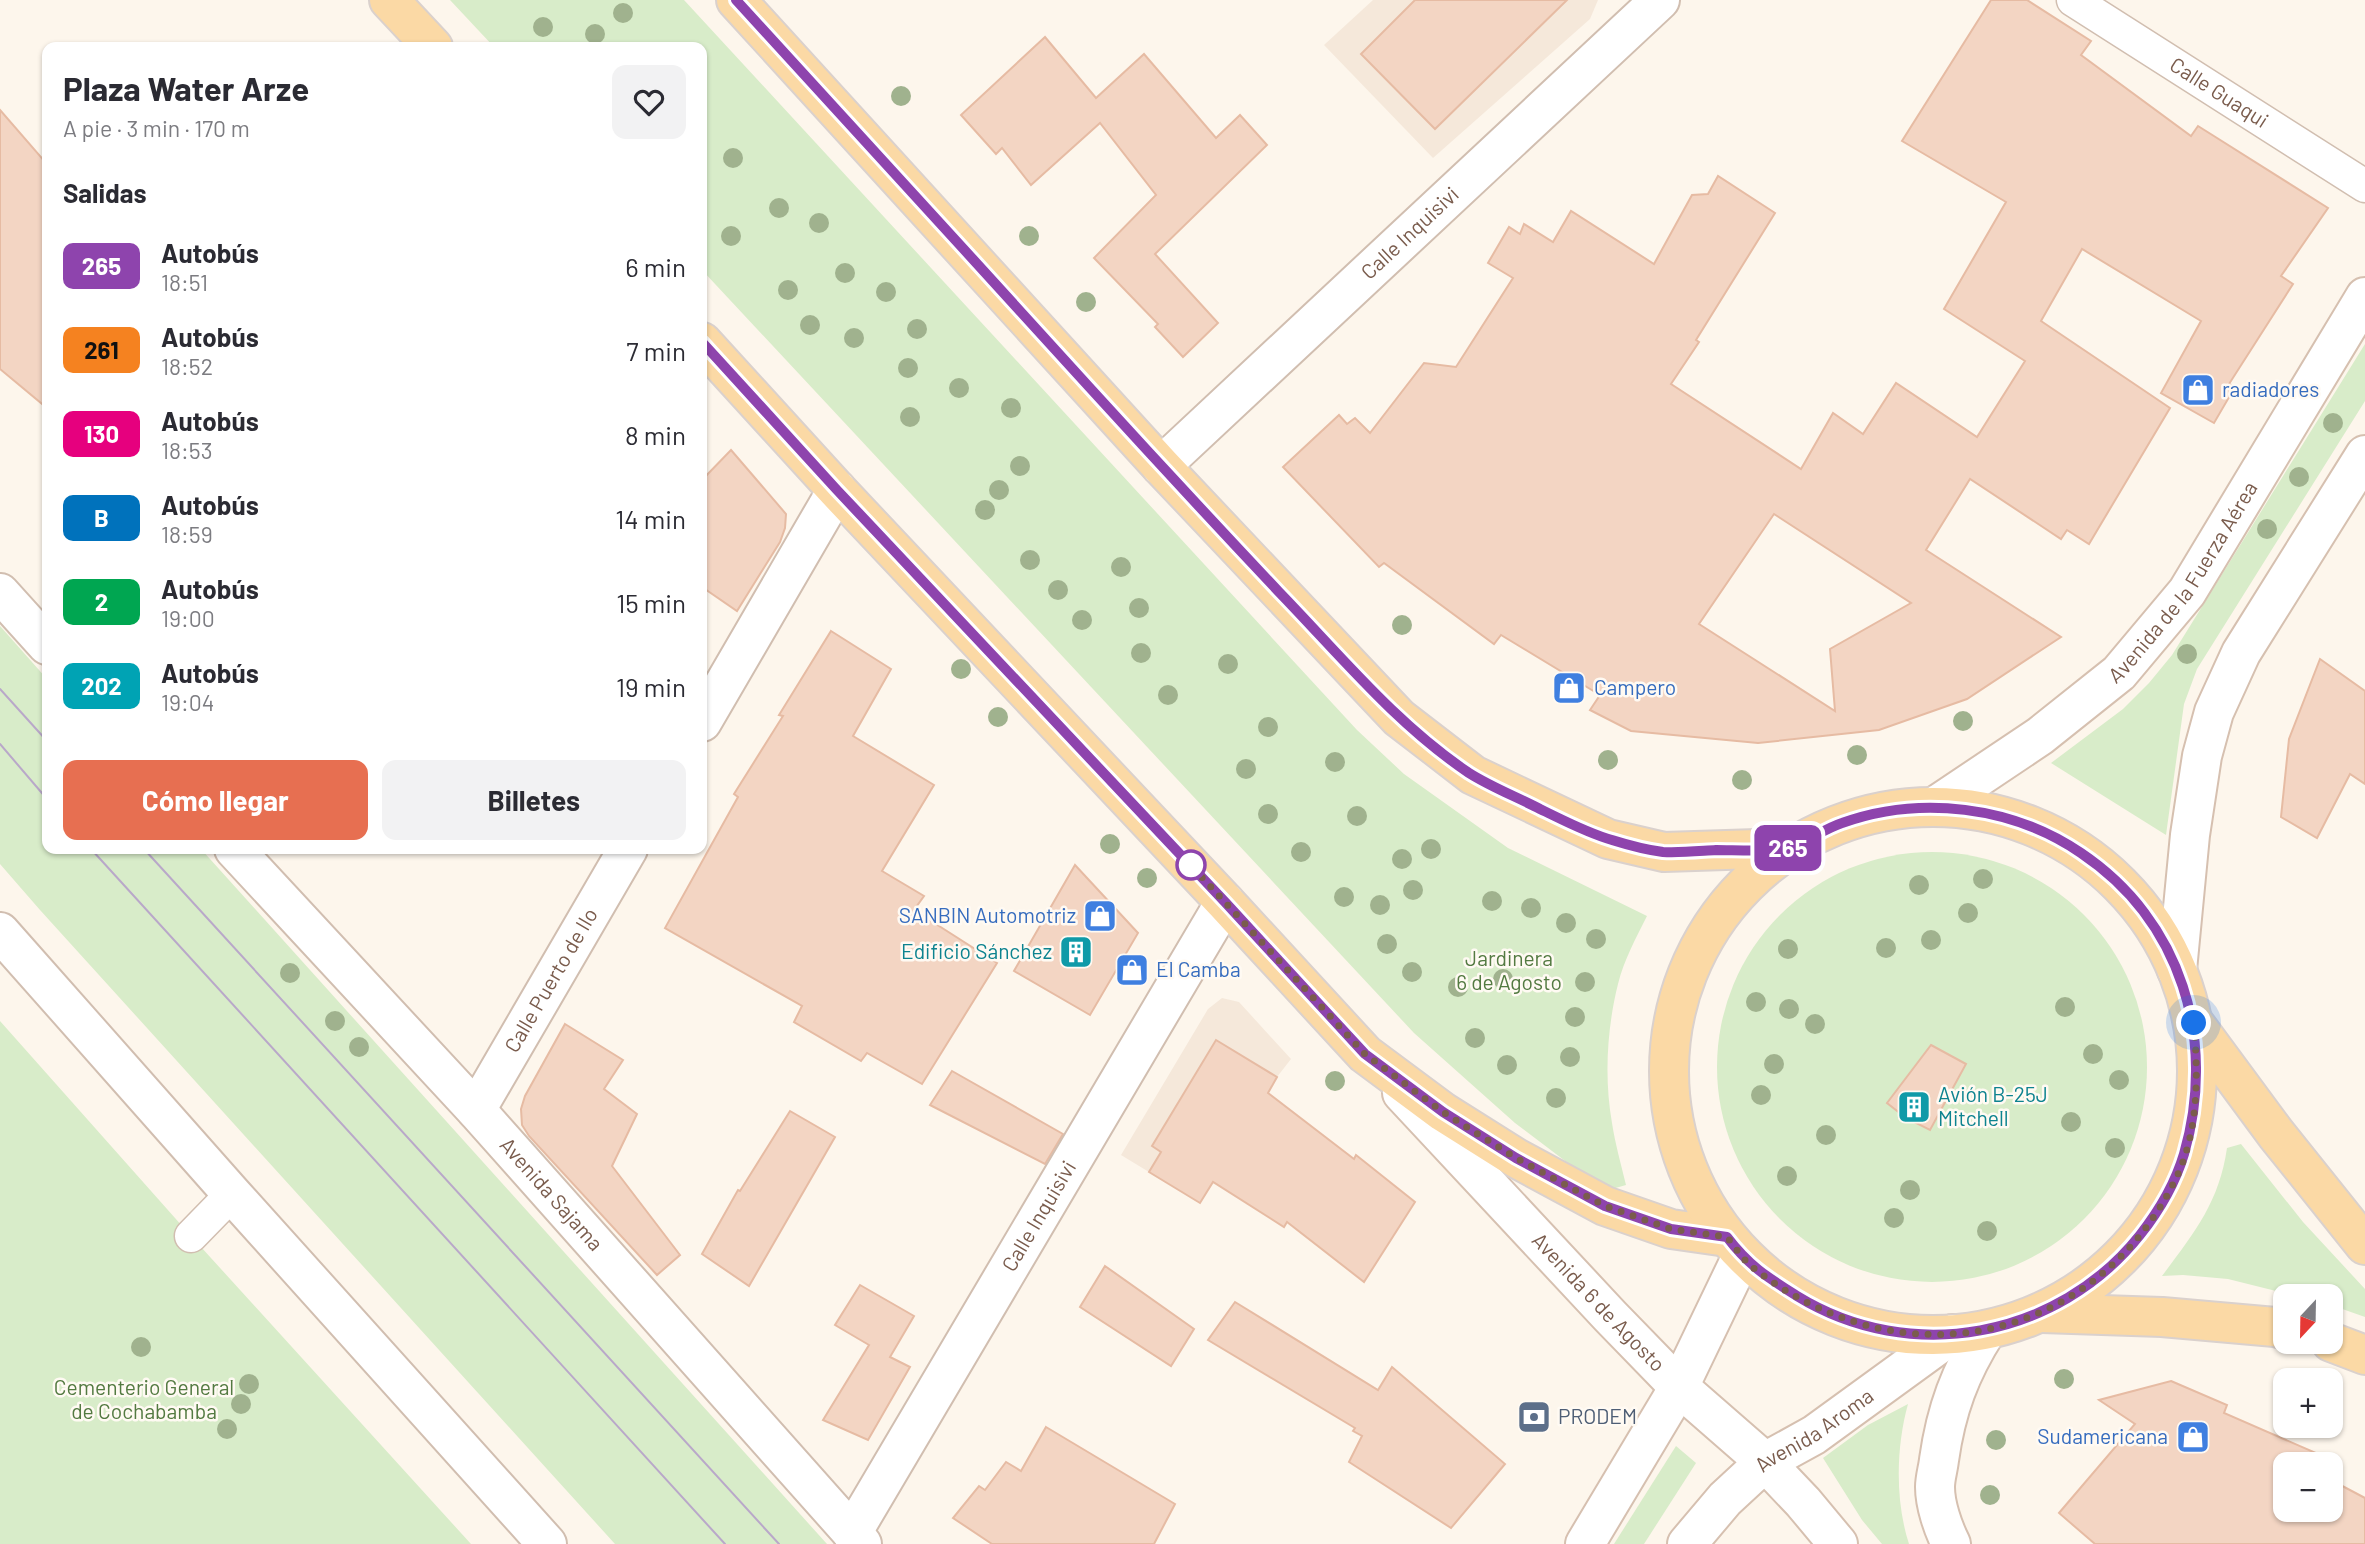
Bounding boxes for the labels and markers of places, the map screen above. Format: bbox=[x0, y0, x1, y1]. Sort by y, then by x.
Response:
shop icon: radiadores bbox=[2179, 371, 2217, 409]
place label: radiadores bbox=[2222, 376, 2319, 401]
shop icon: Campero bbox=[1550, 669, 1588, 707]
place label: Campero bbox=[1594, 674, 1676, 699]
unlabelled marker bbox=[1176, 850, 1206, 880]
shop icon: SANBIN Automotriz bbox=[1081, 897, 1119, 935]
place label: SANBIN Automotriz bbox=[899, 902, 1076, 927]
building icon: Edificio Sánchez bbox=[1057, 933, 1095, 971]
place label: Edificio Sánchez bbox=[901, 938, 1052, 963]
shop icon: El Camba bbox=[1113, 951, 1151, 989]
place label: El Camba bbox=[1156, 956, 1241, 981]
place label: Avión B-25J Mitchell bbox=[1938, 1081, 2048, 1130]
building icon: Avión B-25J Mitchell bbox=[1895, 1088, 1933, 1126]
bank icon: PRODEM bbox=[1515, 1398, 1553, 1436]
place label: PRODEM bbox=[1558, 1403, 1637, 1428]
shop icon: Sudamericana bbox=[2174, 1418, 2212, 1456]
place label: Sudamericana bbox=[2037, 1423, 2168, 1448]

